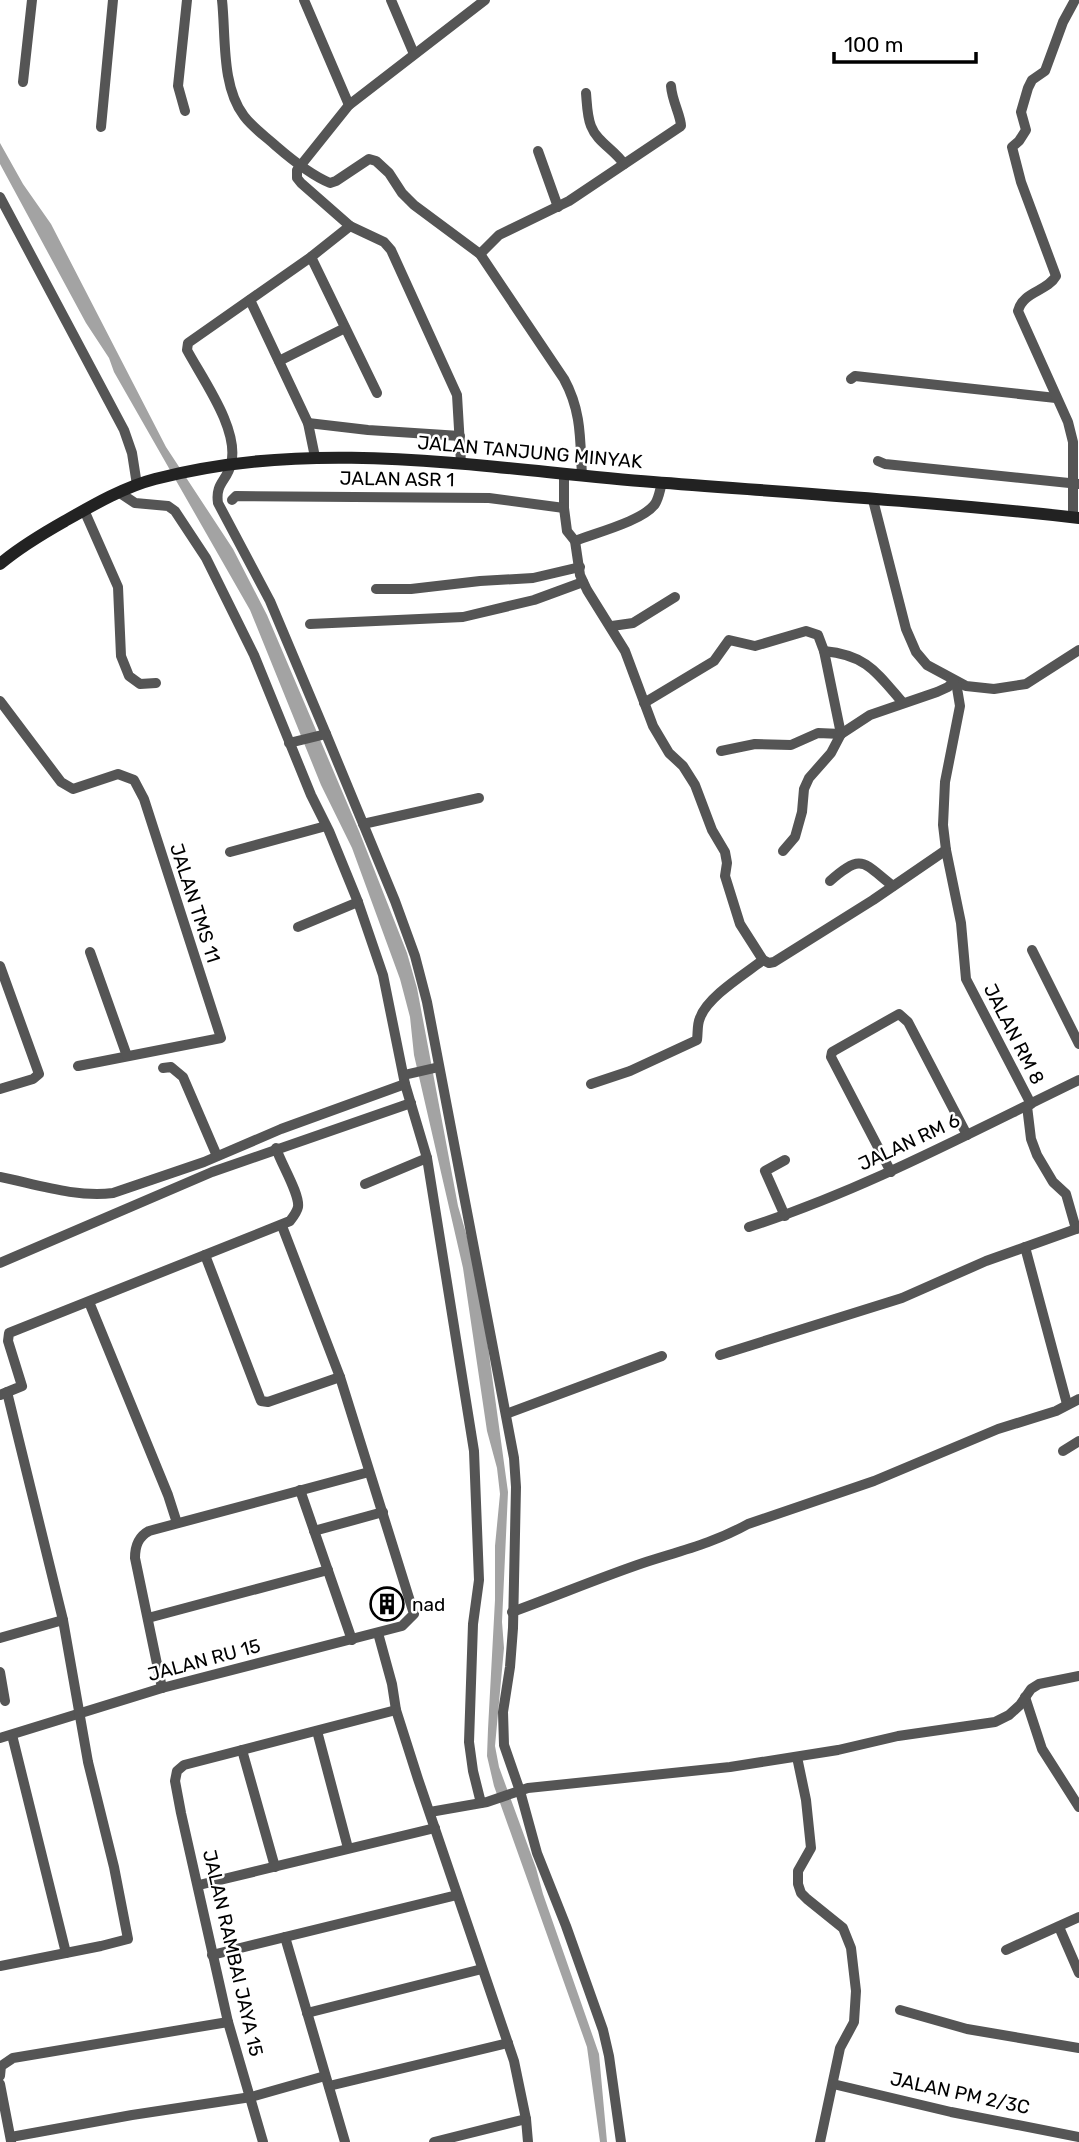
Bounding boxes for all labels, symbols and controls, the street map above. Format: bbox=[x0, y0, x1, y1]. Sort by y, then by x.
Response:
scale bar bbox=[834, 21, 976, 65]
text: 100 m bbox=[844, 32, 903, 57]
street label: JALAN TANJUNG MINYAK bbox=[417, 431, 644, 473]
street label: JALAN ASR 1 bbox=[339, 466, 455, 492]
street label: JALAN TMS 11 bbox=[165, 840, 225, 966]
street label: JALAN RM 8 bbox=[979, 980, 1049, 1088]
street label: JALAN RM 6 bbox=[855, 1108, 963, 1176]
building icon: nad bbox=[368, 1585, 406, 1623]
place label: nad bbox=[412, 1593, 445, 1616]
street label: JALAN RU 15 bbox=[145, 1634, 263, 1686]
street label: JALAN RAMBAI JAYA 15 bbox=[198, 1847, 268, 2059]
street label: JALAN PM 2/3C bbox=[888, 2067, 1032, 2119]

